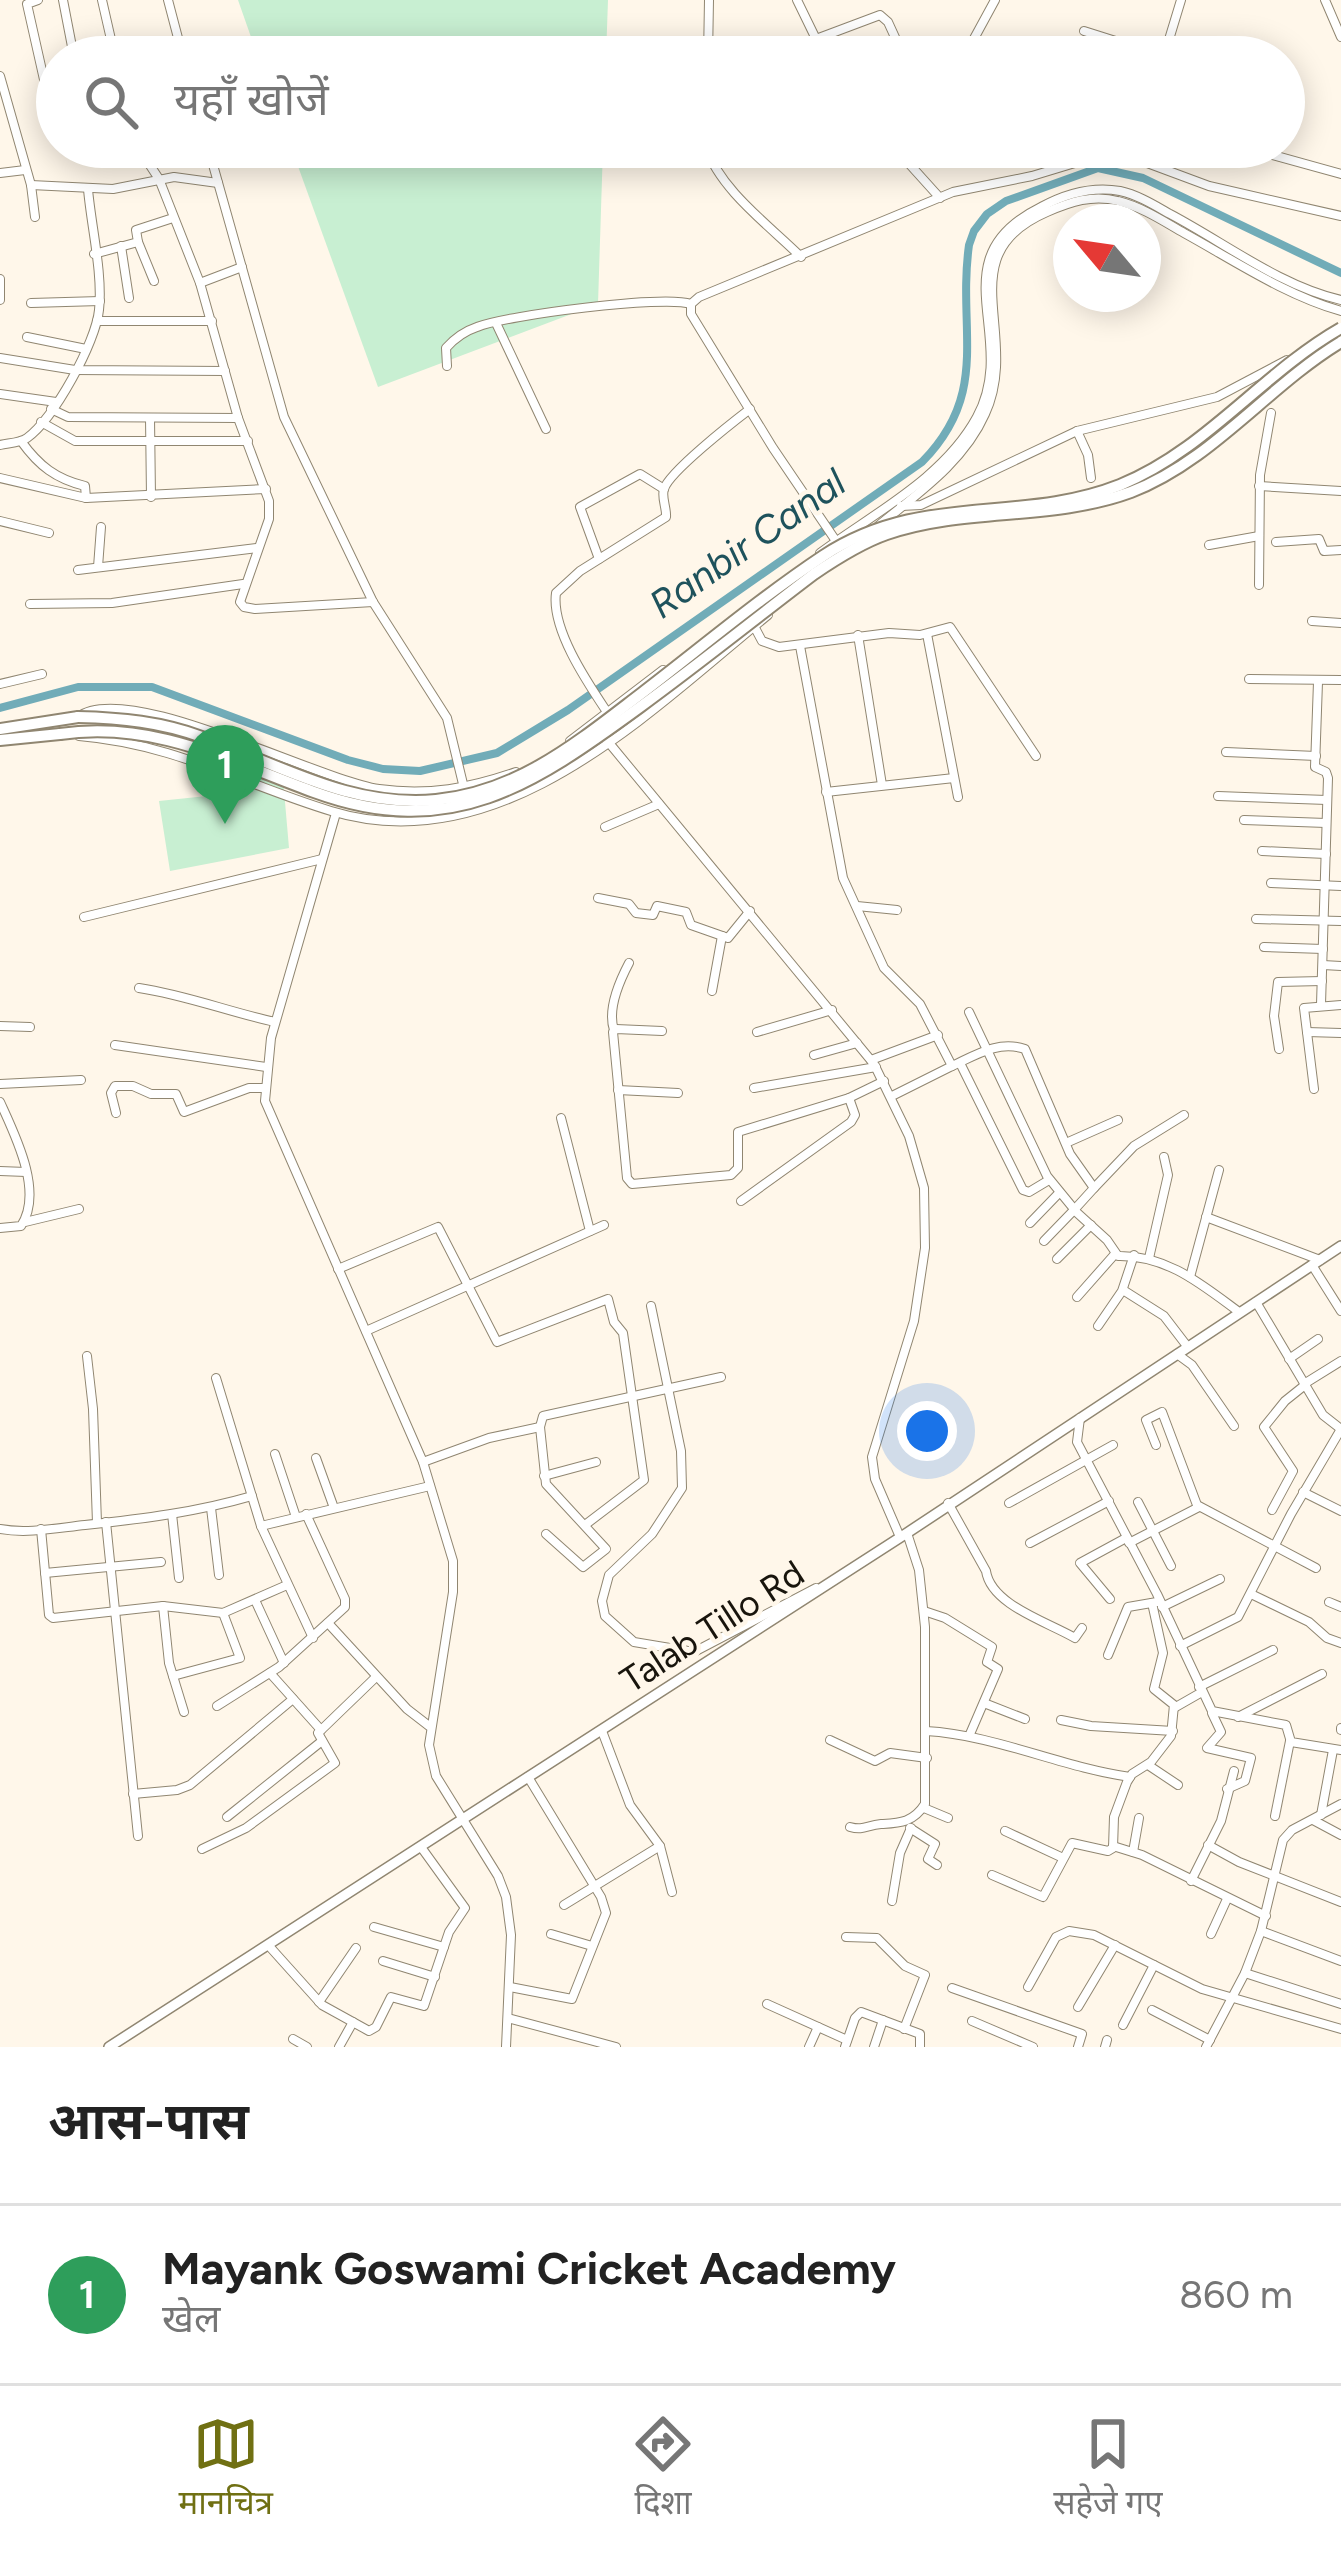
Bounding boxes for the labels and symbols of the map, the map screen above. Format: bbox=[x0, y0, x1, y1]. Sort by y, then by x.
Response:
north arrow bbox=[1053, 204, 1161, 312]
water label: Ranbir Canal bbox=[640, 458, 855, 628]
pin: 1 bbox=[186, 725, 264, 824]
your location bbox=[897, 1401, 957, 1461]
street label: Talab Tillo Rd bbox=[613, 1551, 812, 1702]

